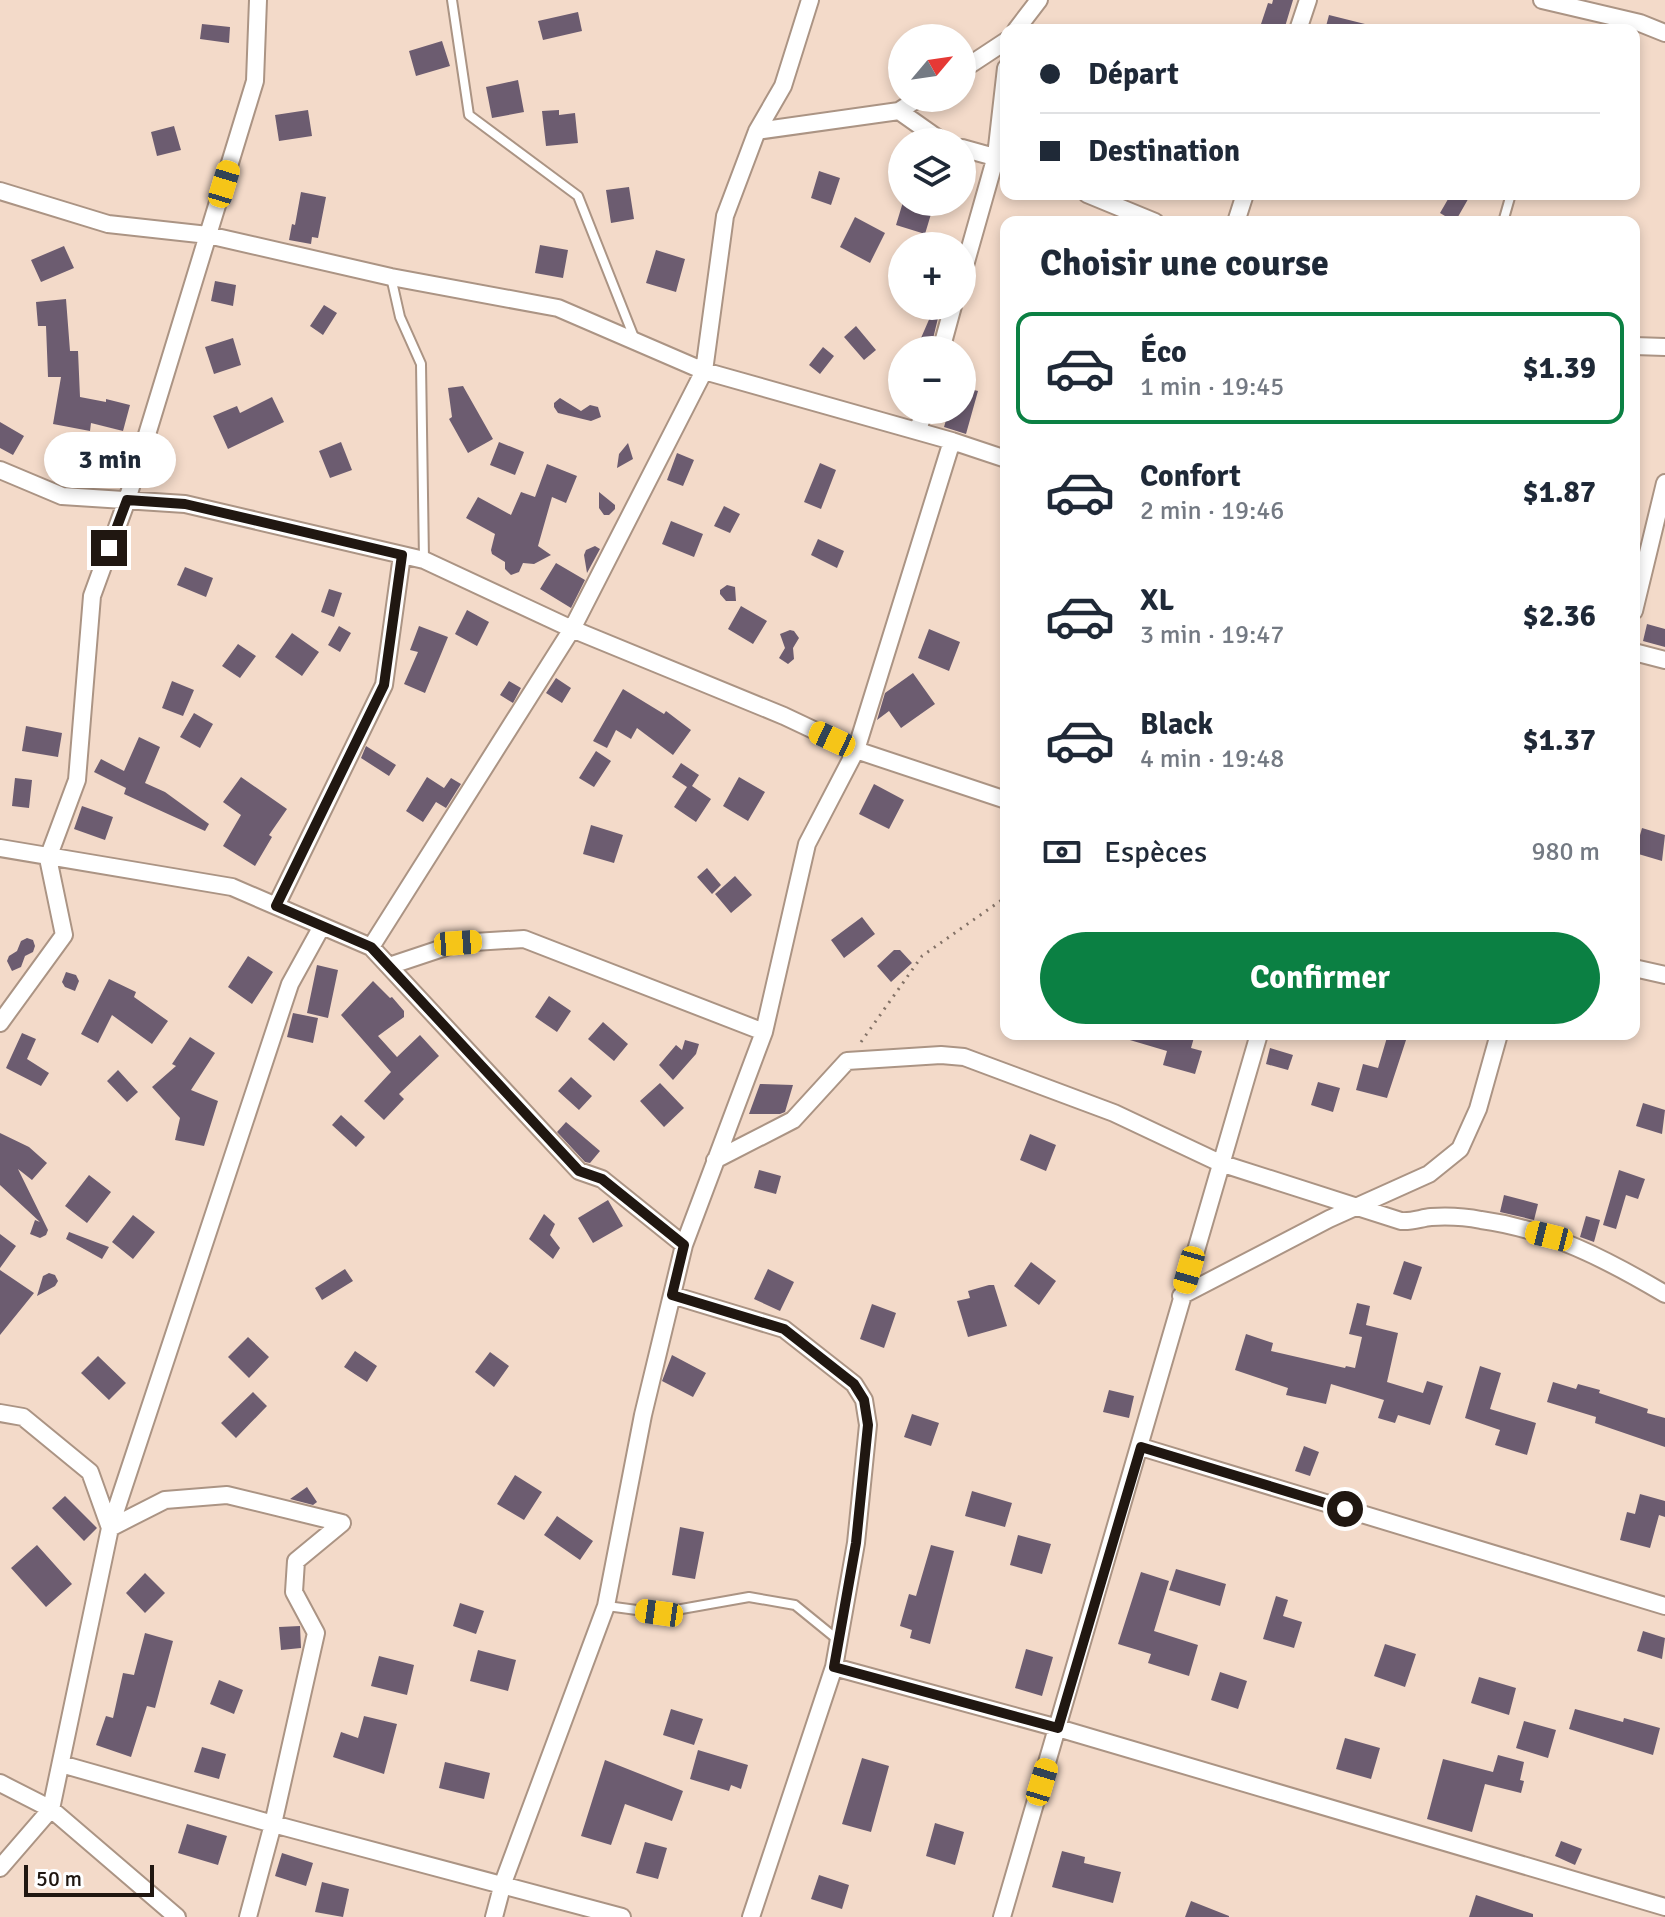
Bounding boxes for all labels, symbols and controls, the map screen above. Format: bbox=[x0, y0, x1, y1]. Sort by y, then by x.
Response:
north arrow bbox=[888, 24, 976, 112]
map controls bbox=[888, 24, 976, 424]
text: Départ bbox=[1088, 56, 1179, 93]
button: layers bbox=[888, 128, 976, 216]
text: Destination bbox=[1088, 133, 1240, 170]
car bbox=[206, 158, 242, 210]
button: + bbox=[888, 232, 976, 320]
text: Choisir une course bbox=[1040, 241, 1329, 286]
icon: car bbox=[1044, 332, 1116, 404]
text: Éco bbox=[1140, 334, 1187, 371]
button: − bbox=[888, 336, 976, 424]
text: $1.39 bbox=[1523, 350, 1596, 387]
text: 1 min · 19:45 bbox=[1140, 371, 1284, 403]
callout: 3 min bbox=[43, 432, 175, 488]
text: 3 min bbox=[79, 444, 141, 476]
icon: car bbox=[1044, 456, 1116, 528]
text: Confort bbox=[1140, 458, 1241, 495]
text: $1.87 bbox=[1523, 474, 1596, 511]
text: 2 min · 19:46 bbox=[1140, 495, 1284, 527]
route end bbox=[91, 530, 127, 566]
icon: car bbox=[1044, 580, 1116, 652]
text: XL bbox=[1140, 582, 1174, 619]
text: $2.36 bbox=[1523, 598, 1596, 635]
text: 3 min · 19:47 bbox=[1140, 619, 1284, 651]
icon: car bbox=[1044, 704, 1116, 776]
text: Black bbox=[1140, 706, 1213, 743]
car bbox=[805, 718, 859, 760]
text: $1.37 bbox=[1523, 722, 1596, 759]
text: 4 min · 19:48 bbox=[1140, 743, 1284, 775]
icon: cash bbox=[1040, 830, 1084, 874]
text: Espèces bbox=[1104, 834, 1207, 871]
text: 980 m bbox=[1531, 836, 1600, 868]
car bbox=[433, 929, 483, 957]
button: Confirmer bbox=[1040, 932, 1600, 1024]
car bbox=[1523, 1219, 1575, 1253]
car bbox=[1171, 1244, 1207, 1296]
route start bbox=[1327, 1491, 1363, 1527]
car bbox=[634, 1598, 684, 1628]
car bbox=[1024, 1756, 1060, 1808]
scale bar bbox=[24, 1861, 154, 1897]
text: 50 m bbox=[36, 1865, 82, 1892]

